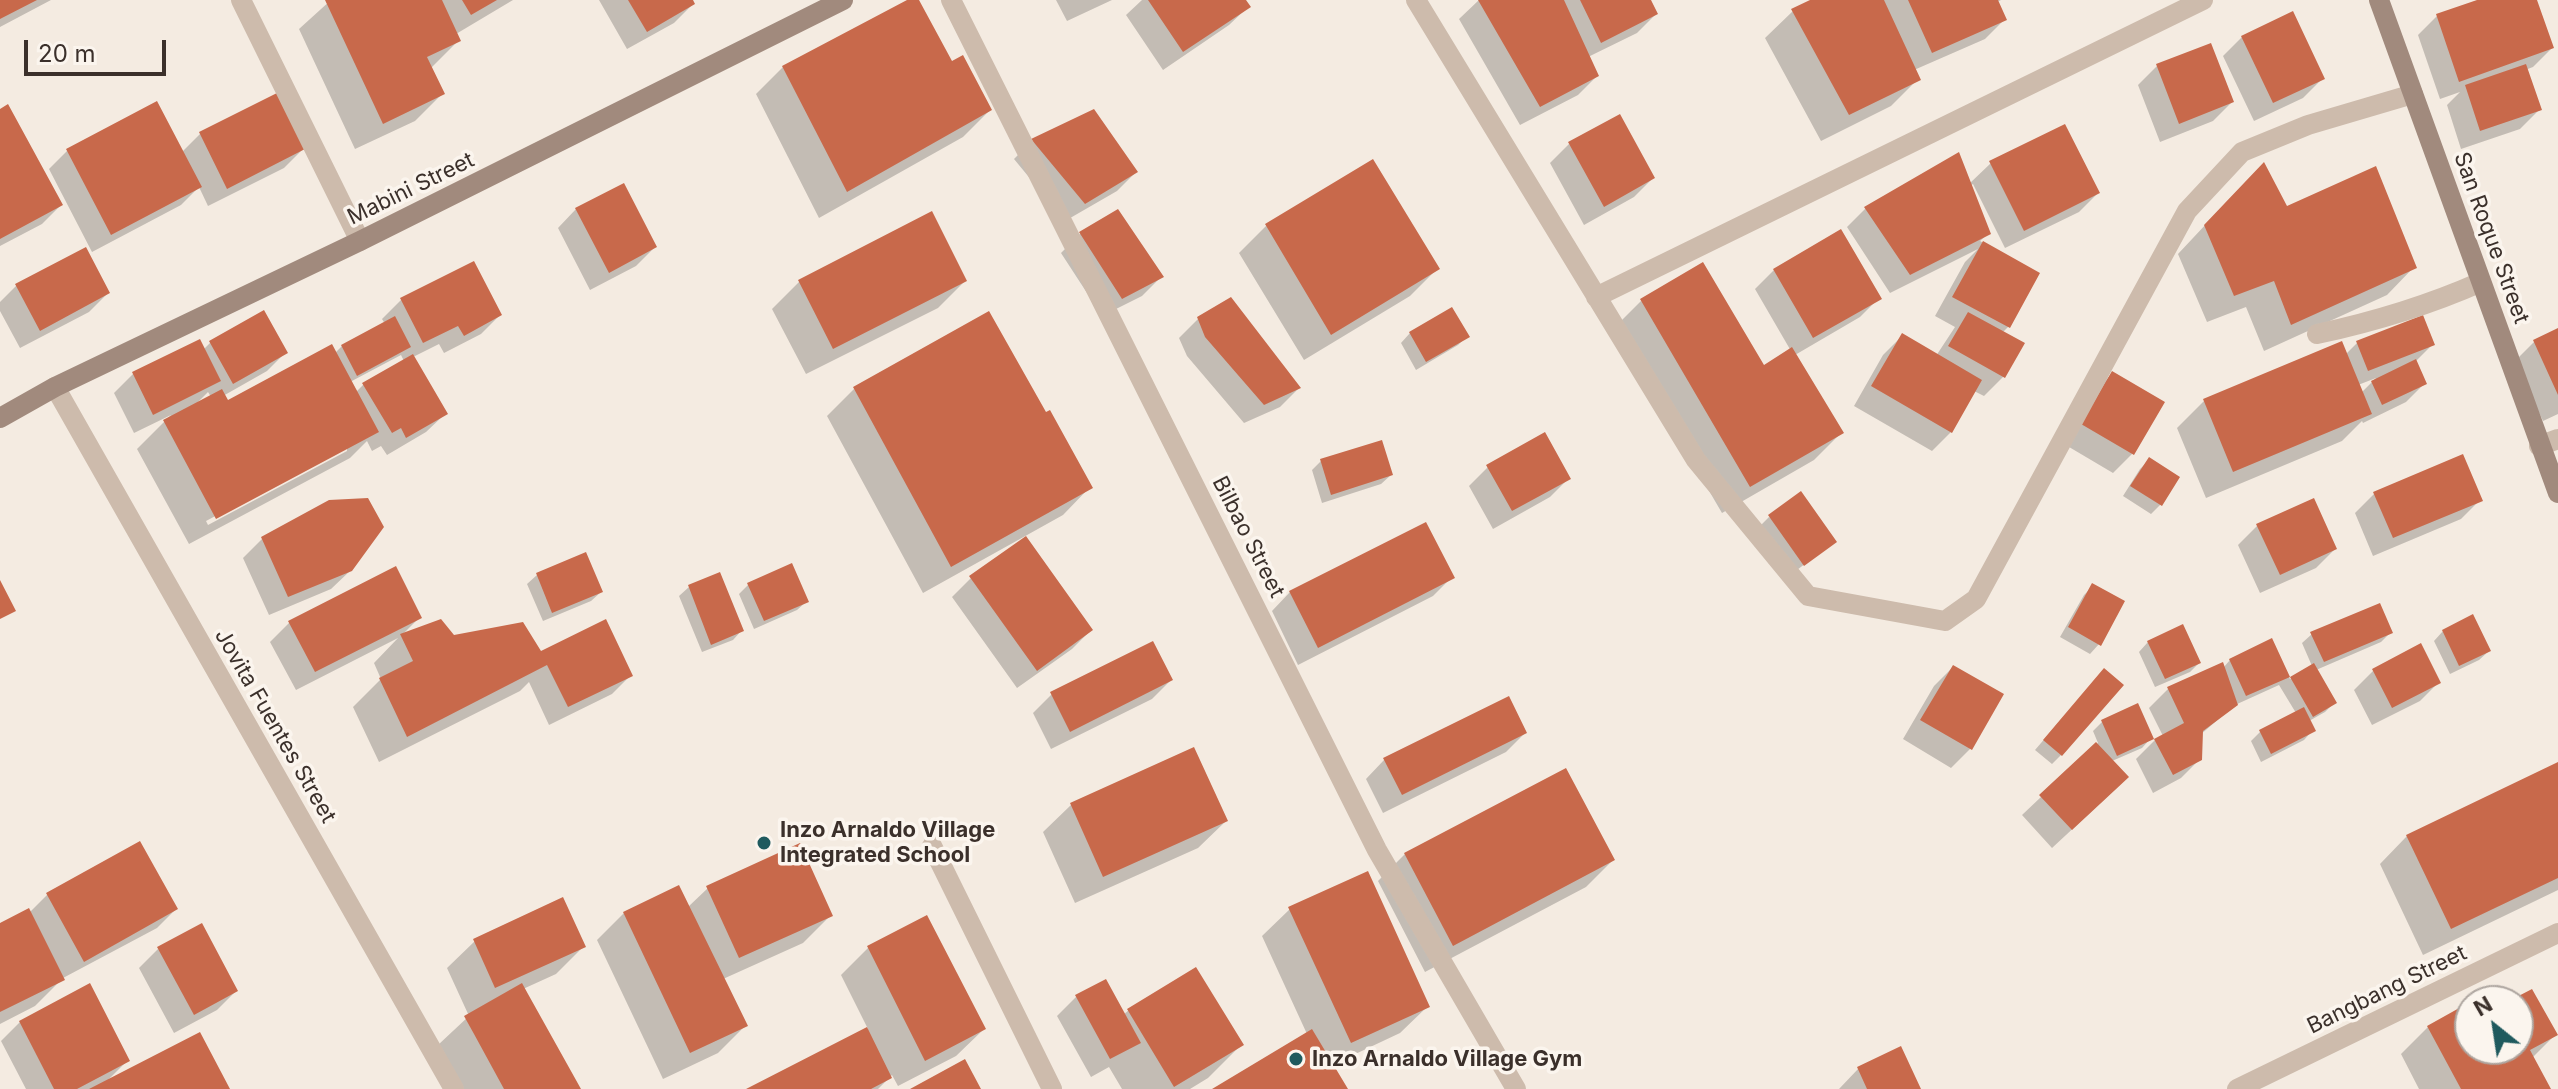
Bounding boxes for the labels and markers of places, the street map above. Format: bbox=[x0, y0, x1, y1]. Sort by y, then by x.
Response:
place label: Inzo Arnaldo Village Integrated School bbox=[780, 817, 995, 868]
marker: Inzo Arnaldo Village Integrated School bbox=[755, 834, 773, 852]
place label: Inzo Arnaldo Village Gym bbox=[1312, 1046, 1582, 1072]
marker: Inzo Arnaldo Village Gym bbox=[1287, 1050, 1305, 1068]

